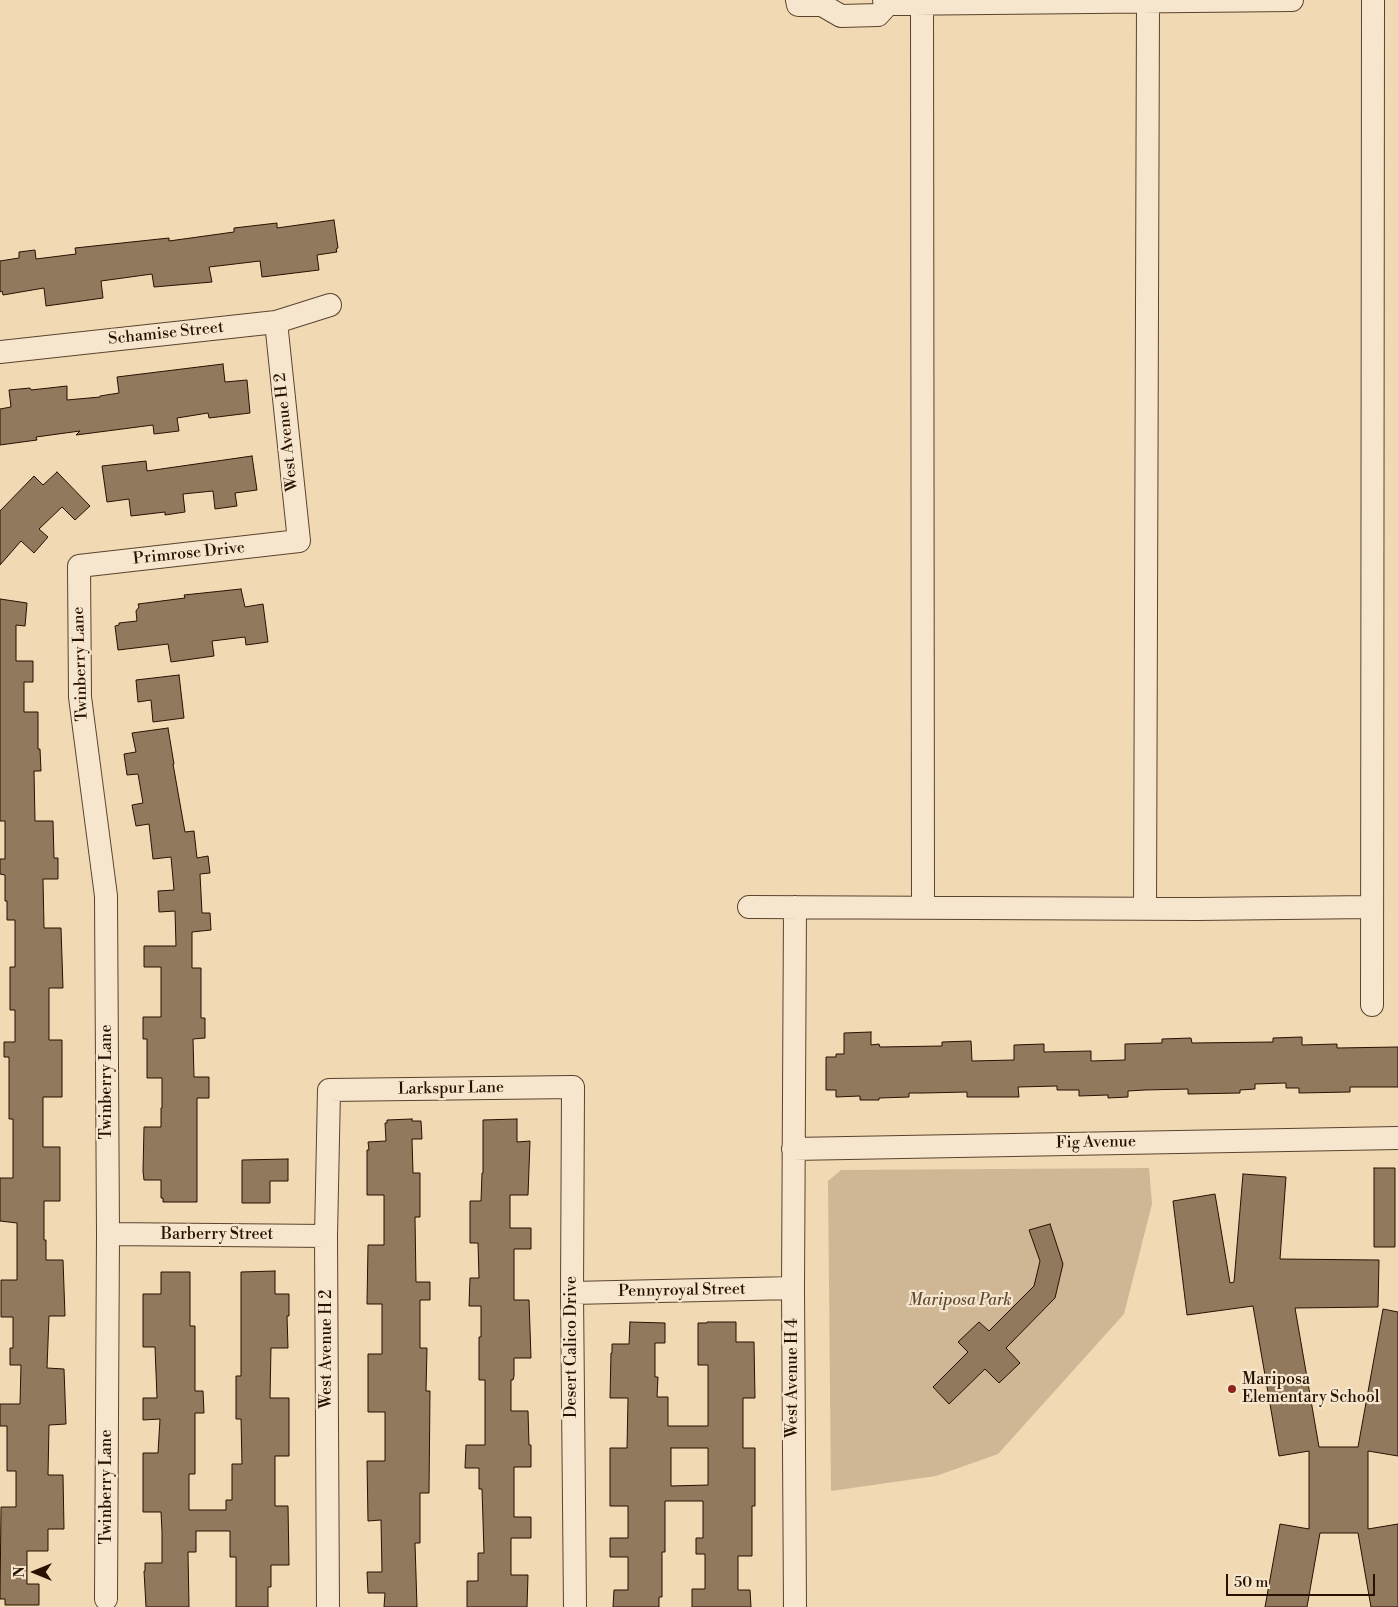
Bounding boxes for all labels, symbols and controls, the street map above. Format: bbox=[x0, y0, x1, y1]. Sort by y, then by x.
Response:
street label: Schamise Street bbox=[107, 318, 225, 350]
street label: West Avenue H 2 bbox=[271, 372, 303, 492]
street label: Primrose Drive bbox=[132, 539, 246, 569]
street label: Twinberry Lane bbox=[69, 606, 93, 722]
street label: Twinberry Lane bbox=[97, 1025, 117, 1139]
street label: Larkspur Lane bbox=[398, 1078, 504, 1100]
street label: Fig Avenue bbox=[1056, 1133, 1136, 1153]
street label: Barberry Street bbox=[161, 1225, 273, 1245]
street label: Desert Calico Drive bbox=[562, 1276, 582, 1418]
street label: Pennyroyal Street bbox=[618, 1280, 746, 1302]
street label: West Avenue H 2 bbox=[317, 1290, 337, 1408]
park label: Mariposa Park bbox=[908, 1291, 1012, 1311]
street label: West Avenue H 4 bbox=[783, 1318, 803, 1438]
place label: Mariposa Elementary School bbox=[1242, 1370, 1379, 1408]
marker: Mariposa Elementary School bbox=[1226, 1383, 1238, 1395]
street label: Twinberry Lane bbox=[97, 1430, 117, 1544]
north arrow bbox=[10, 1547, 60, 1597]
scale bar bbox=[1228, 1564, 1377, 1596]
text: N bbox=[11, 1566, 29, 1578]
text: 50 m bbox=[1234, 1573, 1268, 1592]

